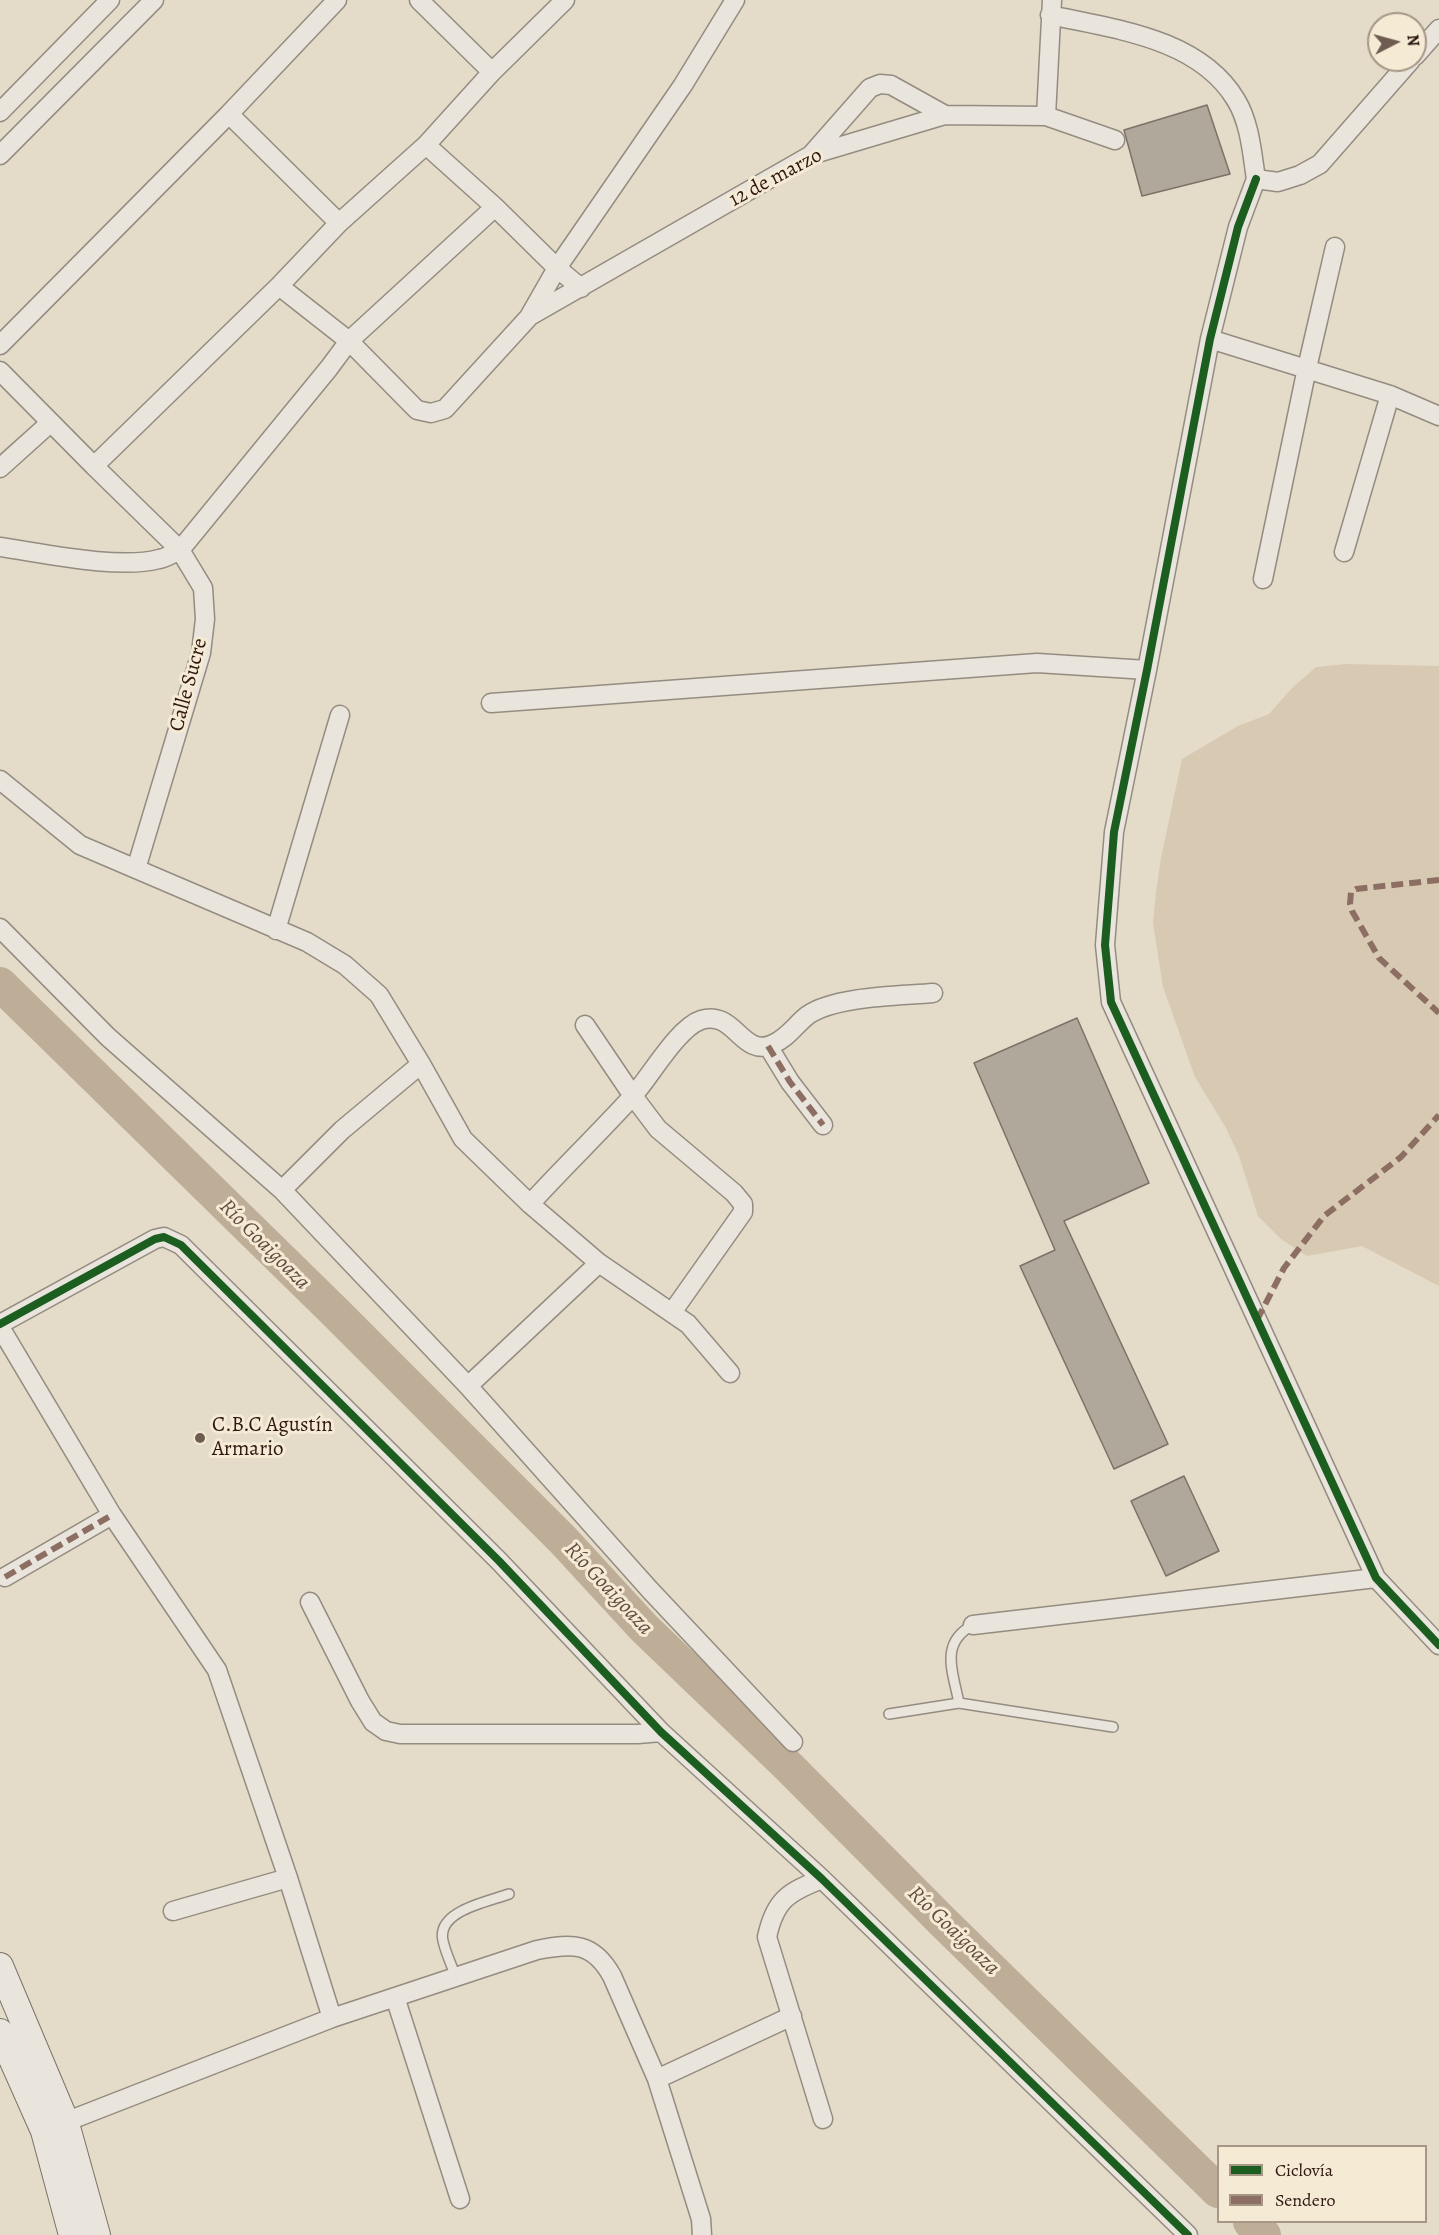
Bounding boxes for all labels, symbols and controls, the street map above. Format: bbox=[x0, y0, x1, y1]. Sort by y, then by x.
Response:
north arrow bbox=[1367, 12, 1427, 72]
text: N bbox=[1401, 33, 1424, 47]
street label: 12 de marzo bbox=[725, 143, 827, 213]
street label: Calle Sucre bbox=[164, 636, 214, 734]
water label: Río Goaigoaza bbox=[213, 1194, 315, 1296]
place label: C.B.C Agustín Armario bbox=[212, 1413, 333, 1463]
marker: C.B.C Agustín Armario bbox=[193, 1431, 207, 1445]
water label: Río Goaigoaza bbox=[558, 1537, 658, 1641]
water label: Río Goaigoaza bbox=[902, 1881, 1004, 1981]
legend bbox=[1217, 2145, 1427, 2223]
text: Ciclovía bbox=[1275, 2158, 1333, 2182]
text: Sendero bbox=[1275, 2188, 1336, 2212]

